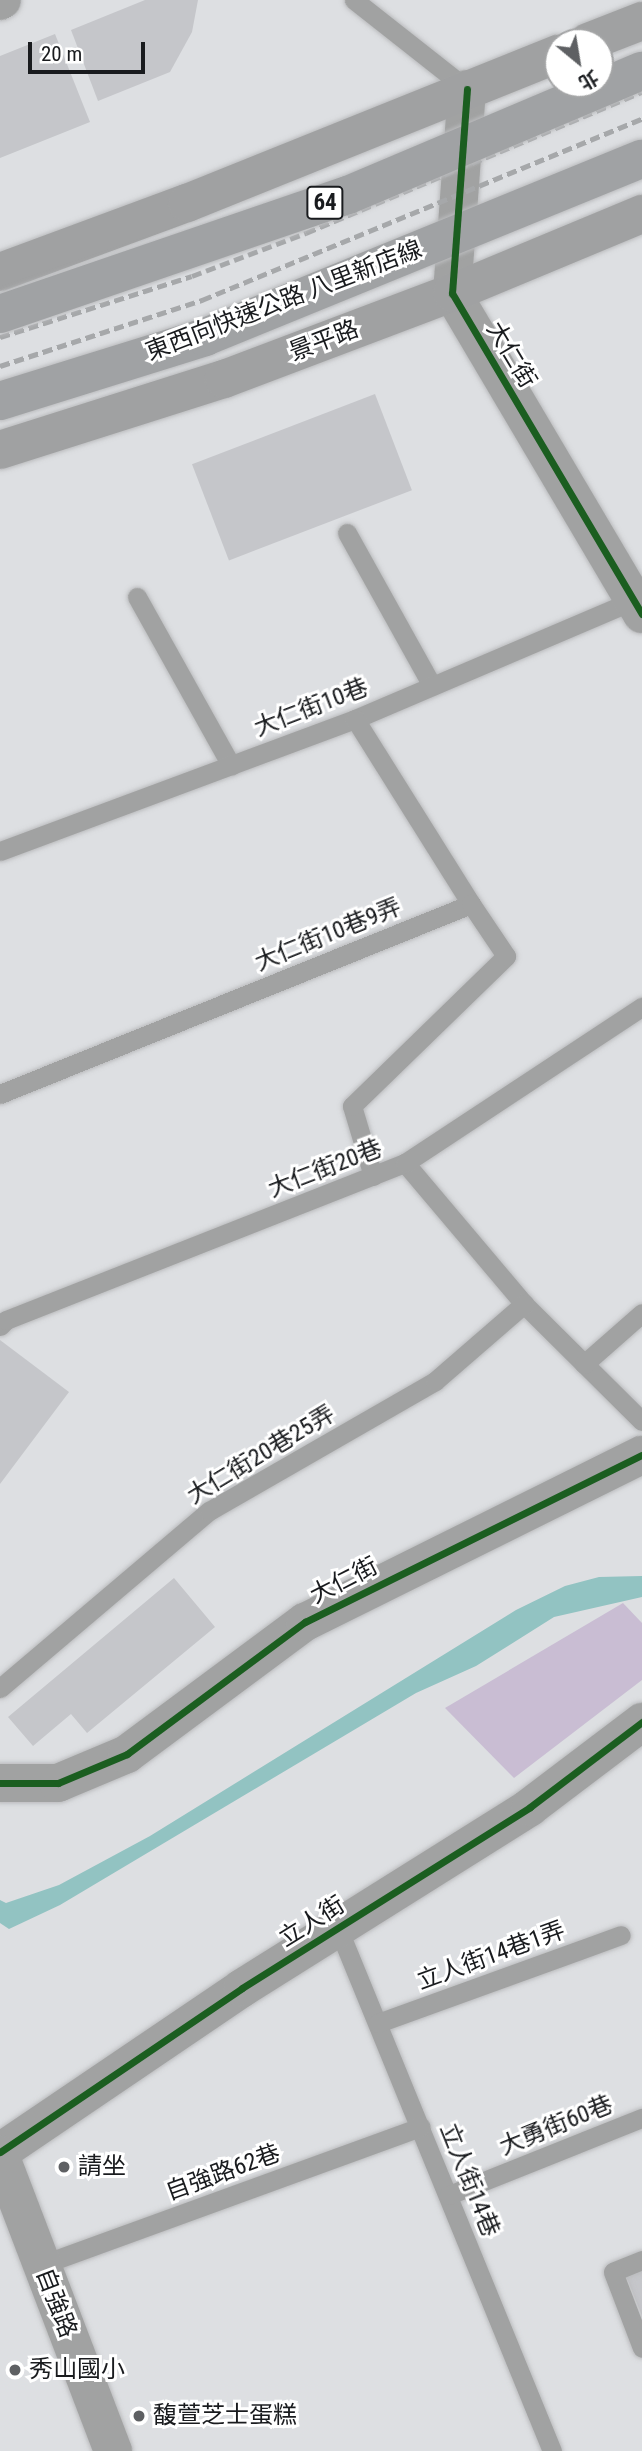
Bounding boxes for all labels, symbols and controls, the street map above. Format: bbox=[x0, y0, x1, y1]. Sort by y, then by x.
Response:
scale bar bbox=[32, 28, 149, 72]
north arrow bbox=[544, 28, 614, 98]
text: 20 m bbox=[41, 42, 82, 66]
text: 北 bbox=[575, 65, 603, 95]
road number: 64 bbox=[306, 184, 344, 222]
street label: 東西向快速公路 八里新店線 bbox=[142, 235, 426, 367]
street label: 景平路 bbox=[285, 315, 363, 367]
street label: 大仁街 bbox=[480, 317, 542, 393]
street label: 大仁街10巷 bbox=[250, 673, 372, 743]
street label: 大仁街10巷9弄 bbox=[250, 893, 406, 977]
street label: 大仁街20巷 bbox=[264, 1134, 386, 1204]
street label: 大仁街20巷25弄 bbox=[182, 1400, 340, 1510]
street label: 大仁街 bbox=[305, 1552, 383, 1610]
street label: 立人街 bbox=[274, 1891, 350, 1953]
street label: 立人街14巷1弄 bbox=[413, 1916, 569, 1996]
street label: 大勇街60巷 bbox=[495, 2090, 617, 2162]
street label: 立人街14巷 bbox=[433, 2119, 505, 2241]
street label: 自強路62巷 bbox=[162, 2139, 284, 2207]
place label: 請坐 bbox=[78, 2153, 126, 2181]
marker: 請坐 bbox=[56, 2159, 72, 2175]
street label: 自強路 bbox=[30, 2264, 82, 2342]
place label: 秀山國小 bbox=[29, 2356, 125, 2384]
marker: 秀山國小 bbox=[7, 2362, 23, 2378]
place label: 馥萱芝士蛋糕 bbox=[153, 2402, 297, 2430]
marker: 馥萱芝士蛋糕 bbox=[131, 2408, 147, 2424]

